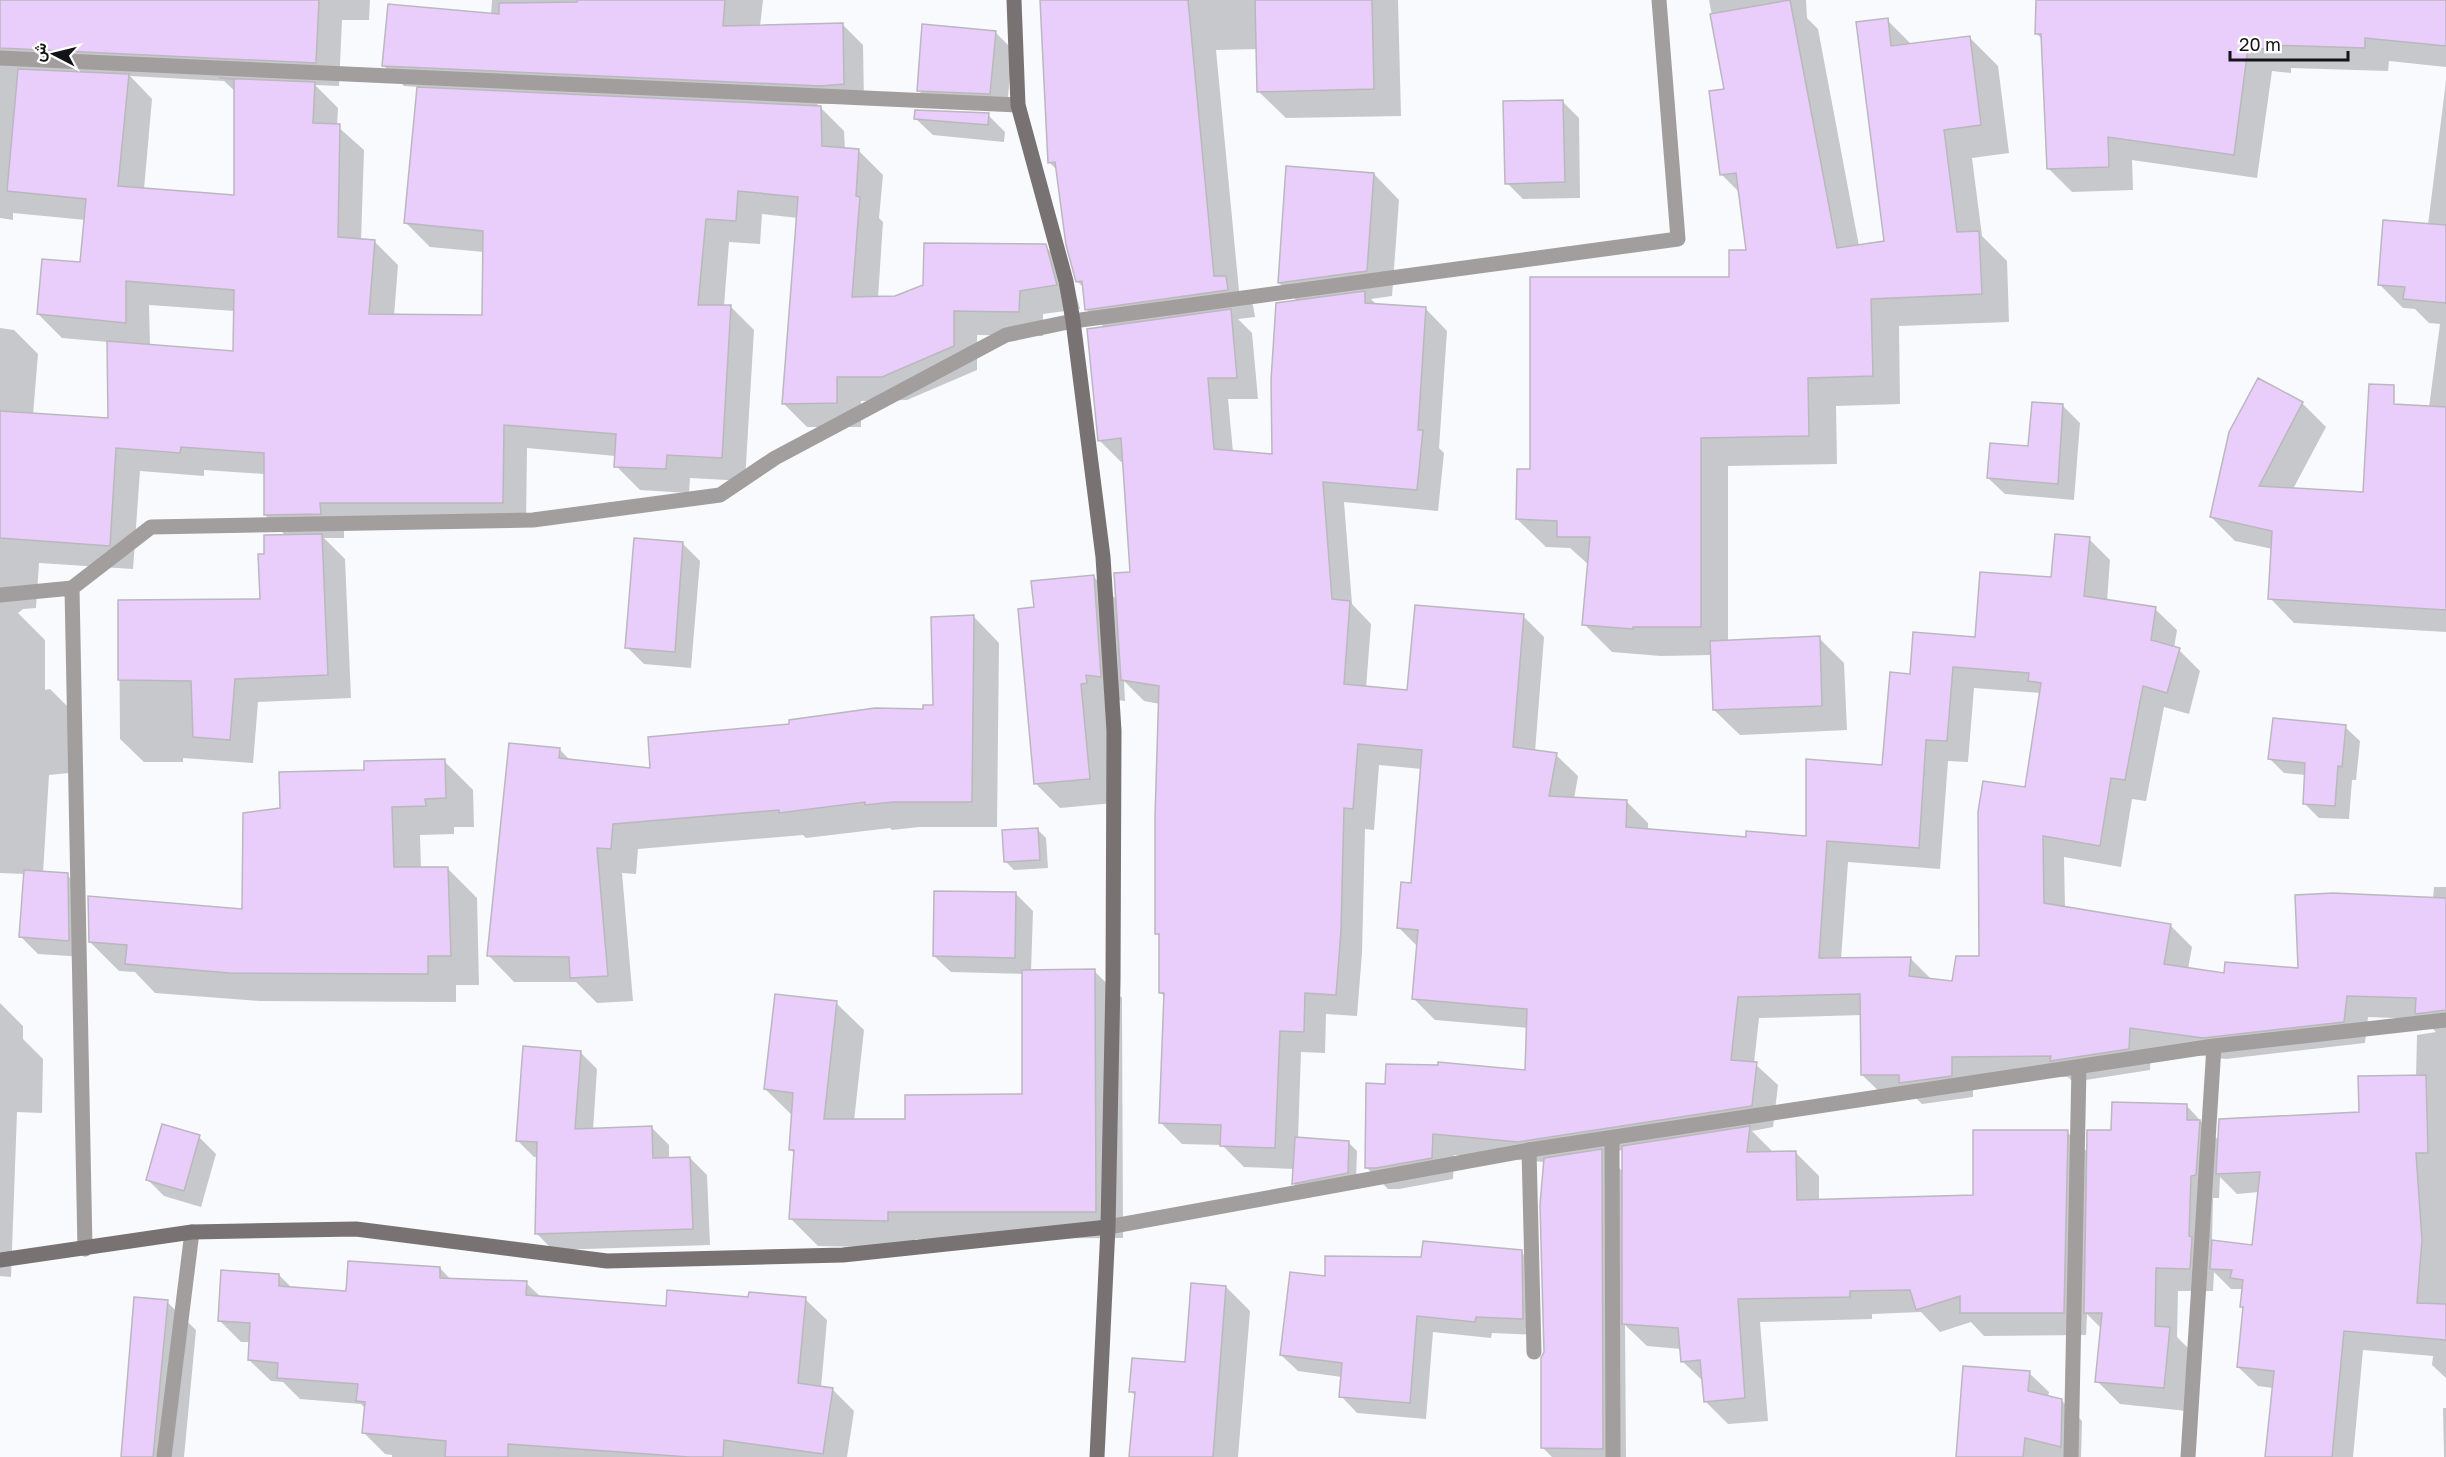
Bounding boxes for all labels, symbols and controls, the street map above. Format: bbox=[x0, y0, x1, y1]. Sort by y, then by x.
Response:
north arrow bbox=[24, 24, 84, 84]
scale bar bbox=[2230, 24, 2348, 62]
text: 20 m bbox=[2239, 33, 2281, 55]
text: ش bbox=[28, 41, 50, 63]

